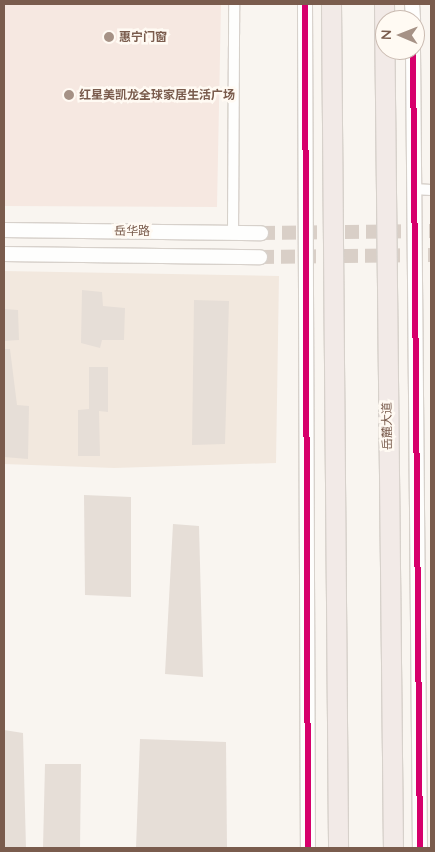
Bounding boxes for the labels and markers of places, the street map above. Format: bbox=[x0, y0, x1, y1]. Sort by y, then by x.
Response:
place label: 惠宁门窗 bbox=[119, 30, 167, 44]
marker: 惠宁门窗 bbox=[103, 31, 115, 43]
place label: 红星美凯龙全球家居生活广场 bbox=[79, 88, 235, 102]
marker: 红星美凯龙全球家居生活广场 bbox=[63, 89, 75, 101]

